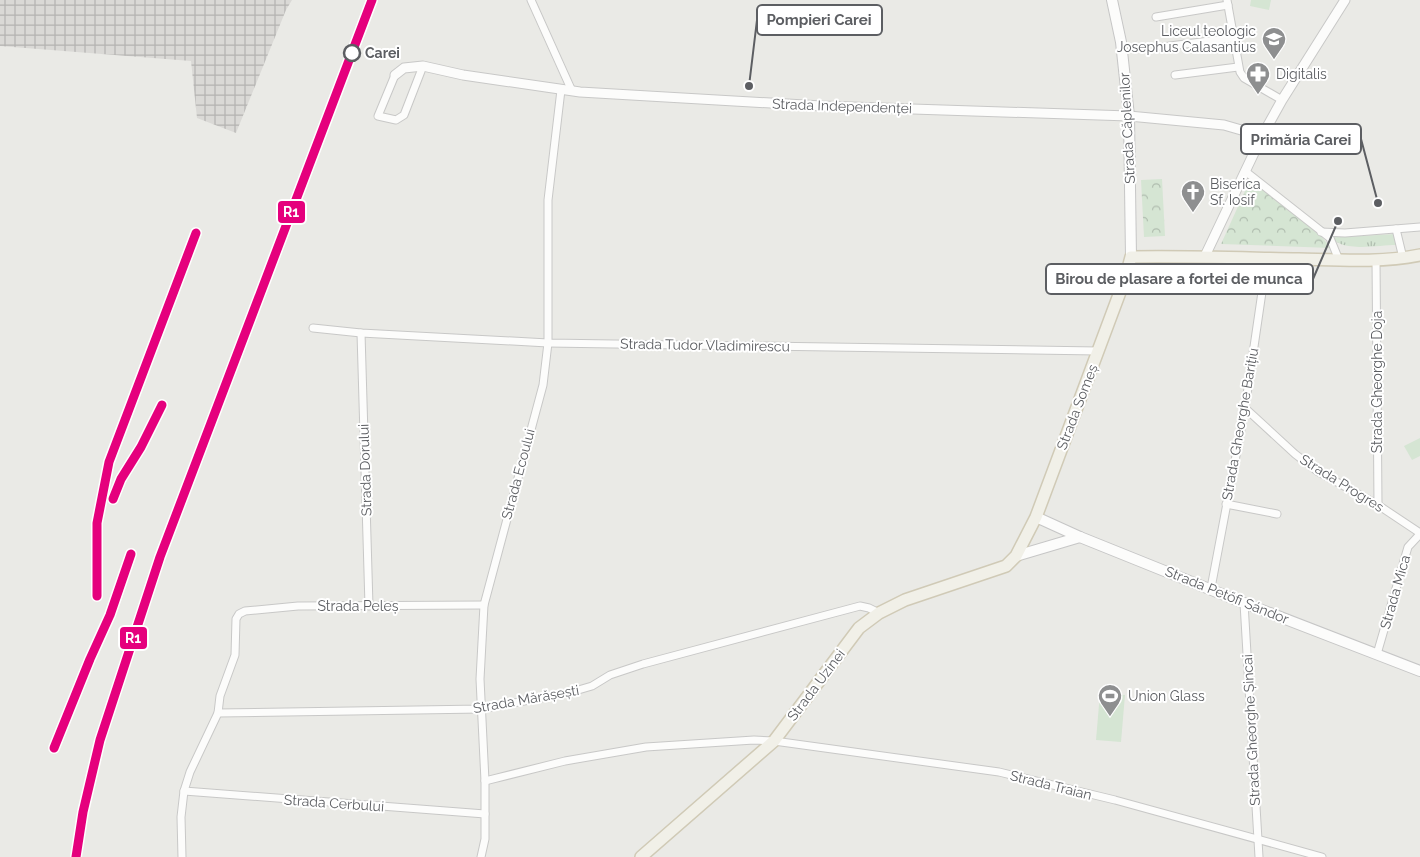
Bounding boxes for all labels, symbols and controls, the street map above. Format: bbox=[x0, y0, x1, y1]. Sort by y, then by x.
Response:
callout: Pompieri Carei bbox=[757, 5, 882, 35]
text: Pompieri Carei bbox=[766, 11, 872, 29]
place label: Liceul teologic Josephus Calasantius bbox=[1117, 23, 1256, 55]
school or university icon: Liceul teologic Josephus Calasantius bbox=[1261, 26, 1287, 60]
marker: Carei bbox=[343, 44, 361, 62]
place label: Carei bbox=[365, 45, 400, 61]
pharmacy icon: Digitalis bbox=[1245, 61, 1271, 95]
place label: Digitalis bbox=[1276, 66, 1327, 82]
street label: Strada Căplenilor bbox=[1116, 72, 1138, 184]
street label: Strada Independenței bbox=[772, 96, 912, 116]
callout: Primăria Carei bbox=[1241, 124, 1361, 154]
text: Primăria Carei bbox=[1251, 131, 1351, 149]
place label: Biserica Sf. Iosif bbox=[1210, 176, 1261, 208]
church icon: Biserica Sf. Iosif bbox=[1180, 179, 1206, 213]
line badge: R1 bbox=[277, 200, 306, 224]
text: R1 bbox=[283, 204, 299, 220]
callout: Birou de plasare a fortei de munca bbox=[1046, 264, 1313, 294]
text: Birou de plasare a fortei de munca bbox=[1055, 270, 1303, 288]
street label: Strada Gheorghe Doja bbox=[1369, 311, 1385, 453]
street label: Strada Tudor Vladimirescu bbox=[620, 336, 790, 354]
street label: Strada Gheorghe Barițiu bbox=[1219, 347, 1261, 501]
street label: Strada Someș bbox=[1053, 362, 1101, 452]
street label: Strada Dorului bbox=[355, 424, 375, 516]
street label: Strada Ecoului bbox=[498, 427, 538, 521]
street label: Strada Progres bbox=[1297, 451, 1387, 515]
street label: Strada Mica bbox=[1377, 553, 1413, 631]
street label: Strada Petőfi Sándor bbox=[1163, 563, 1291, 627]
street label: Strada Peleș bbox=[317, 598, 399, 614]
line badge: R1 bbox=[119, 626, 148, 650]
text: R1 bbox=[125, 630, 141, 646]
street label: Strada Uzinei bbox=[784, 646, 848, 724]
street label: Strada Gheorghe Șincai bbox=[1239, 654, 1263, 806]
street label: Strada Mărășești bbox=[472, 682, 580, 716]
sports icon: Union Glass bbox=[1097, 683, 1123, 717]
place label: Union Glass bbox=[1128, 688, 1205, 704]
street label: Strada Traian bbox=[1008, 767, 1094, 803]
street label: Strada Cerbului bbox=[283, 792, 385, 814]

